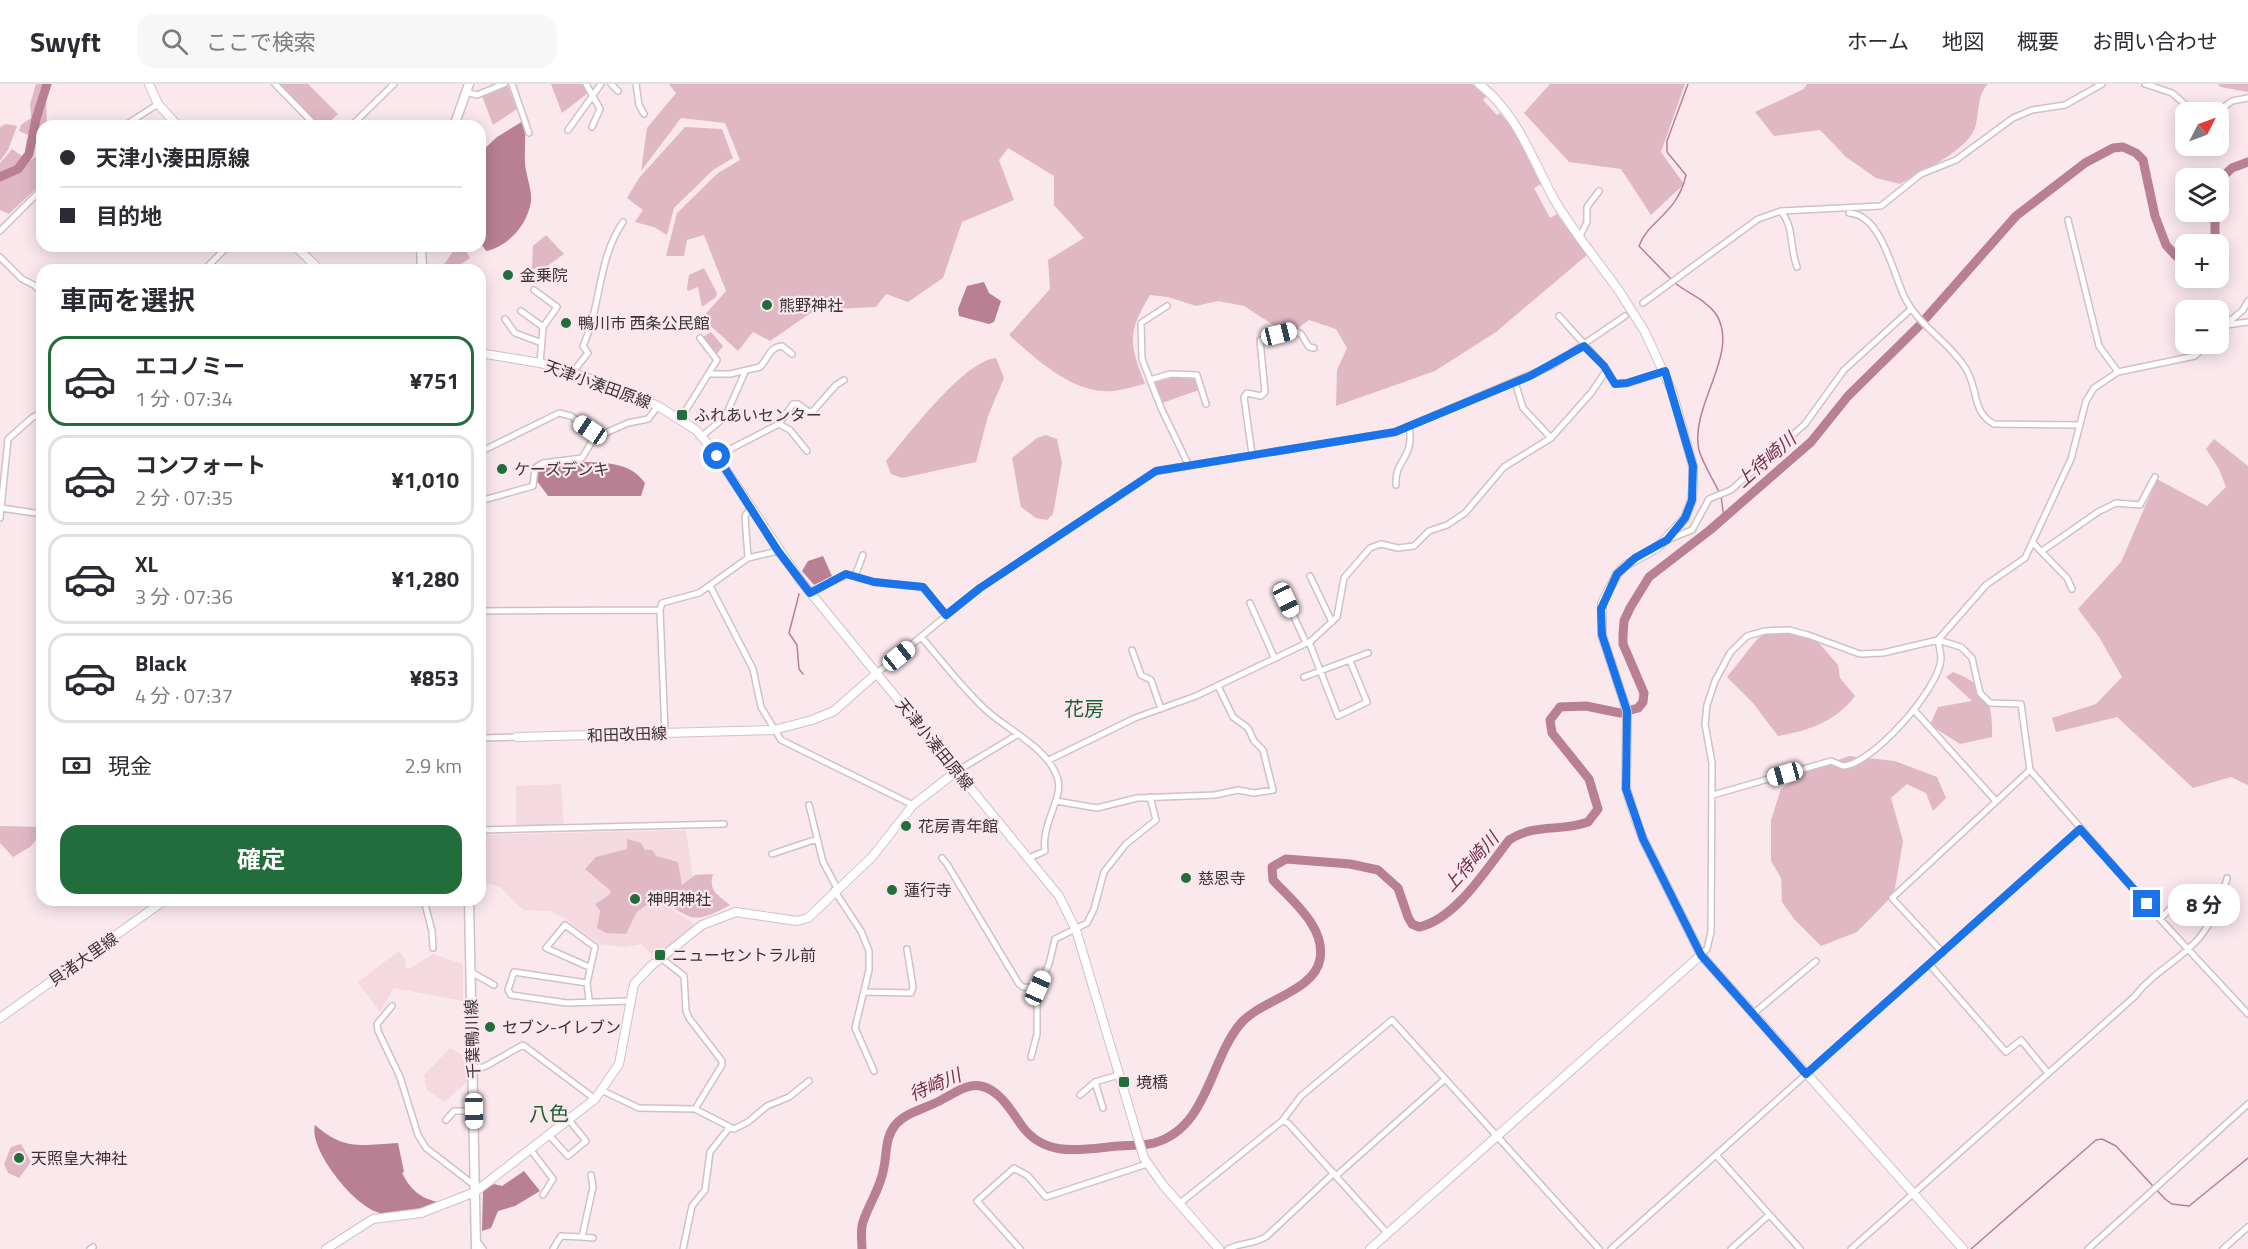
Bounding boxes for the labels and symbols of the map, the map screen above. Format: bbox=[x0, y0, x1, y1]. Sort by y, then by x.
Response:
north arrow bbox=[2175, 102, 2229, 156]
place label: 金乗院 bbox=[520, 263, 568, 287]
marker: 金乗院 bbox=[501, 268, 515, 282]
place label: 熊野神社 bbox=[779, 293, 843, 317]
marker: 熊野神社 bbox=[760, 298, 774, 312]
place label: 鴨川市 西条公民館 bbox=[578, 311, 710, 335]
marker: 鴨川市 西条公民館 bbox=[559, 316, 573, 330]
car bbox=[1259, 321, 1299, 347]
street label: 天津小湊田原線 bbox=[541, 354, 655, 414]
place label: ふれあいセンター bbox=[694, 403, 822, 427]
marker: ふれあいセンター bbox=[675, 408, 689, 422]
car bbox=[570, 412, 610, 448]
water label: 上待崎川 bbox=[1730, 425, 1803, 493]
route start bbox=[703, 442, 730, 469]
place label: ケーズデンキ bbox=[514, 457, 609, 481]
marker: ケーズデンキ bbox=[495, 462, 509, 476]
car bbox=[1270, 580, 1302, 620]
car bbox=[879, 638, 919, 674]
street label: 天津小湊田原線 bbox=[890, 693, 980, 795]
district label: 花房 bbox=[1064, 693, 1104, 724]
street label: 和田改田線 bbox=[587, 721, 667, 747]
car bbox=[1765, 760, 1805, 788]
place label: 花房青年館 bbox=[918, 814, 998, 838]
marker: 花房青年館 bbox=[899, 819, 913, 833]
water label: 上待崎川 bbox=[1437, 824, 1506, 897]
place label: 慈恩寺 bbox=[1198, 866, 1246, 890]
marker: 慈恩寺 bbox=[1179, 871, 1193, 885]
place label: 蓮行寺 bbox=[904, 878, 952, 902]
marker: 蓮行寺 bbox=[885, 883, 899, 897]
callout: 8 分 bbox=[2168, 883, 2240, 925]
place label: 神明神社 bbox=[647, 887, 711, 911]
route end bbox=[2133, 890, 2160, 917]
marker: 神明神社 bbox=[628, 892, 642, 906]
street label: 貝渚大里線 bbox=[43, 926, 123, 992]
place label: ニューセントラル前 bbox=[672, 943, 816, 967]
marker: ニューセントラル前 bbox=[653, 948, 667, 962]
car bbox=[1022, 968, 1054, 1008]
street label: 千葉鴨川線 bbox=[459, 999, 485, 1079]
place label: セブン-イレブン bbox=[502, 1015, 621, 1039]
marker: セブン-イレブン bbox=[483, 1020, 497, 1034]
water label: 待崎川 bbox=[905, 1061, 967, 1108]
place label: 境橋 bbox=[1136, 1070, 1168, 1094]
marker: 境橋 bbox=[1117, 1075, 1131, 1089]
car bbox=[465, 1093, 483, 1129]
district label: 八色 bbox=[529, 1098, 569, 1129]
place label: 天照皇大神社 bbox=[31, 1146, 127, 1170]
marker: 天照皇大神社 bbox=[12, 1151, 26, 1165]

